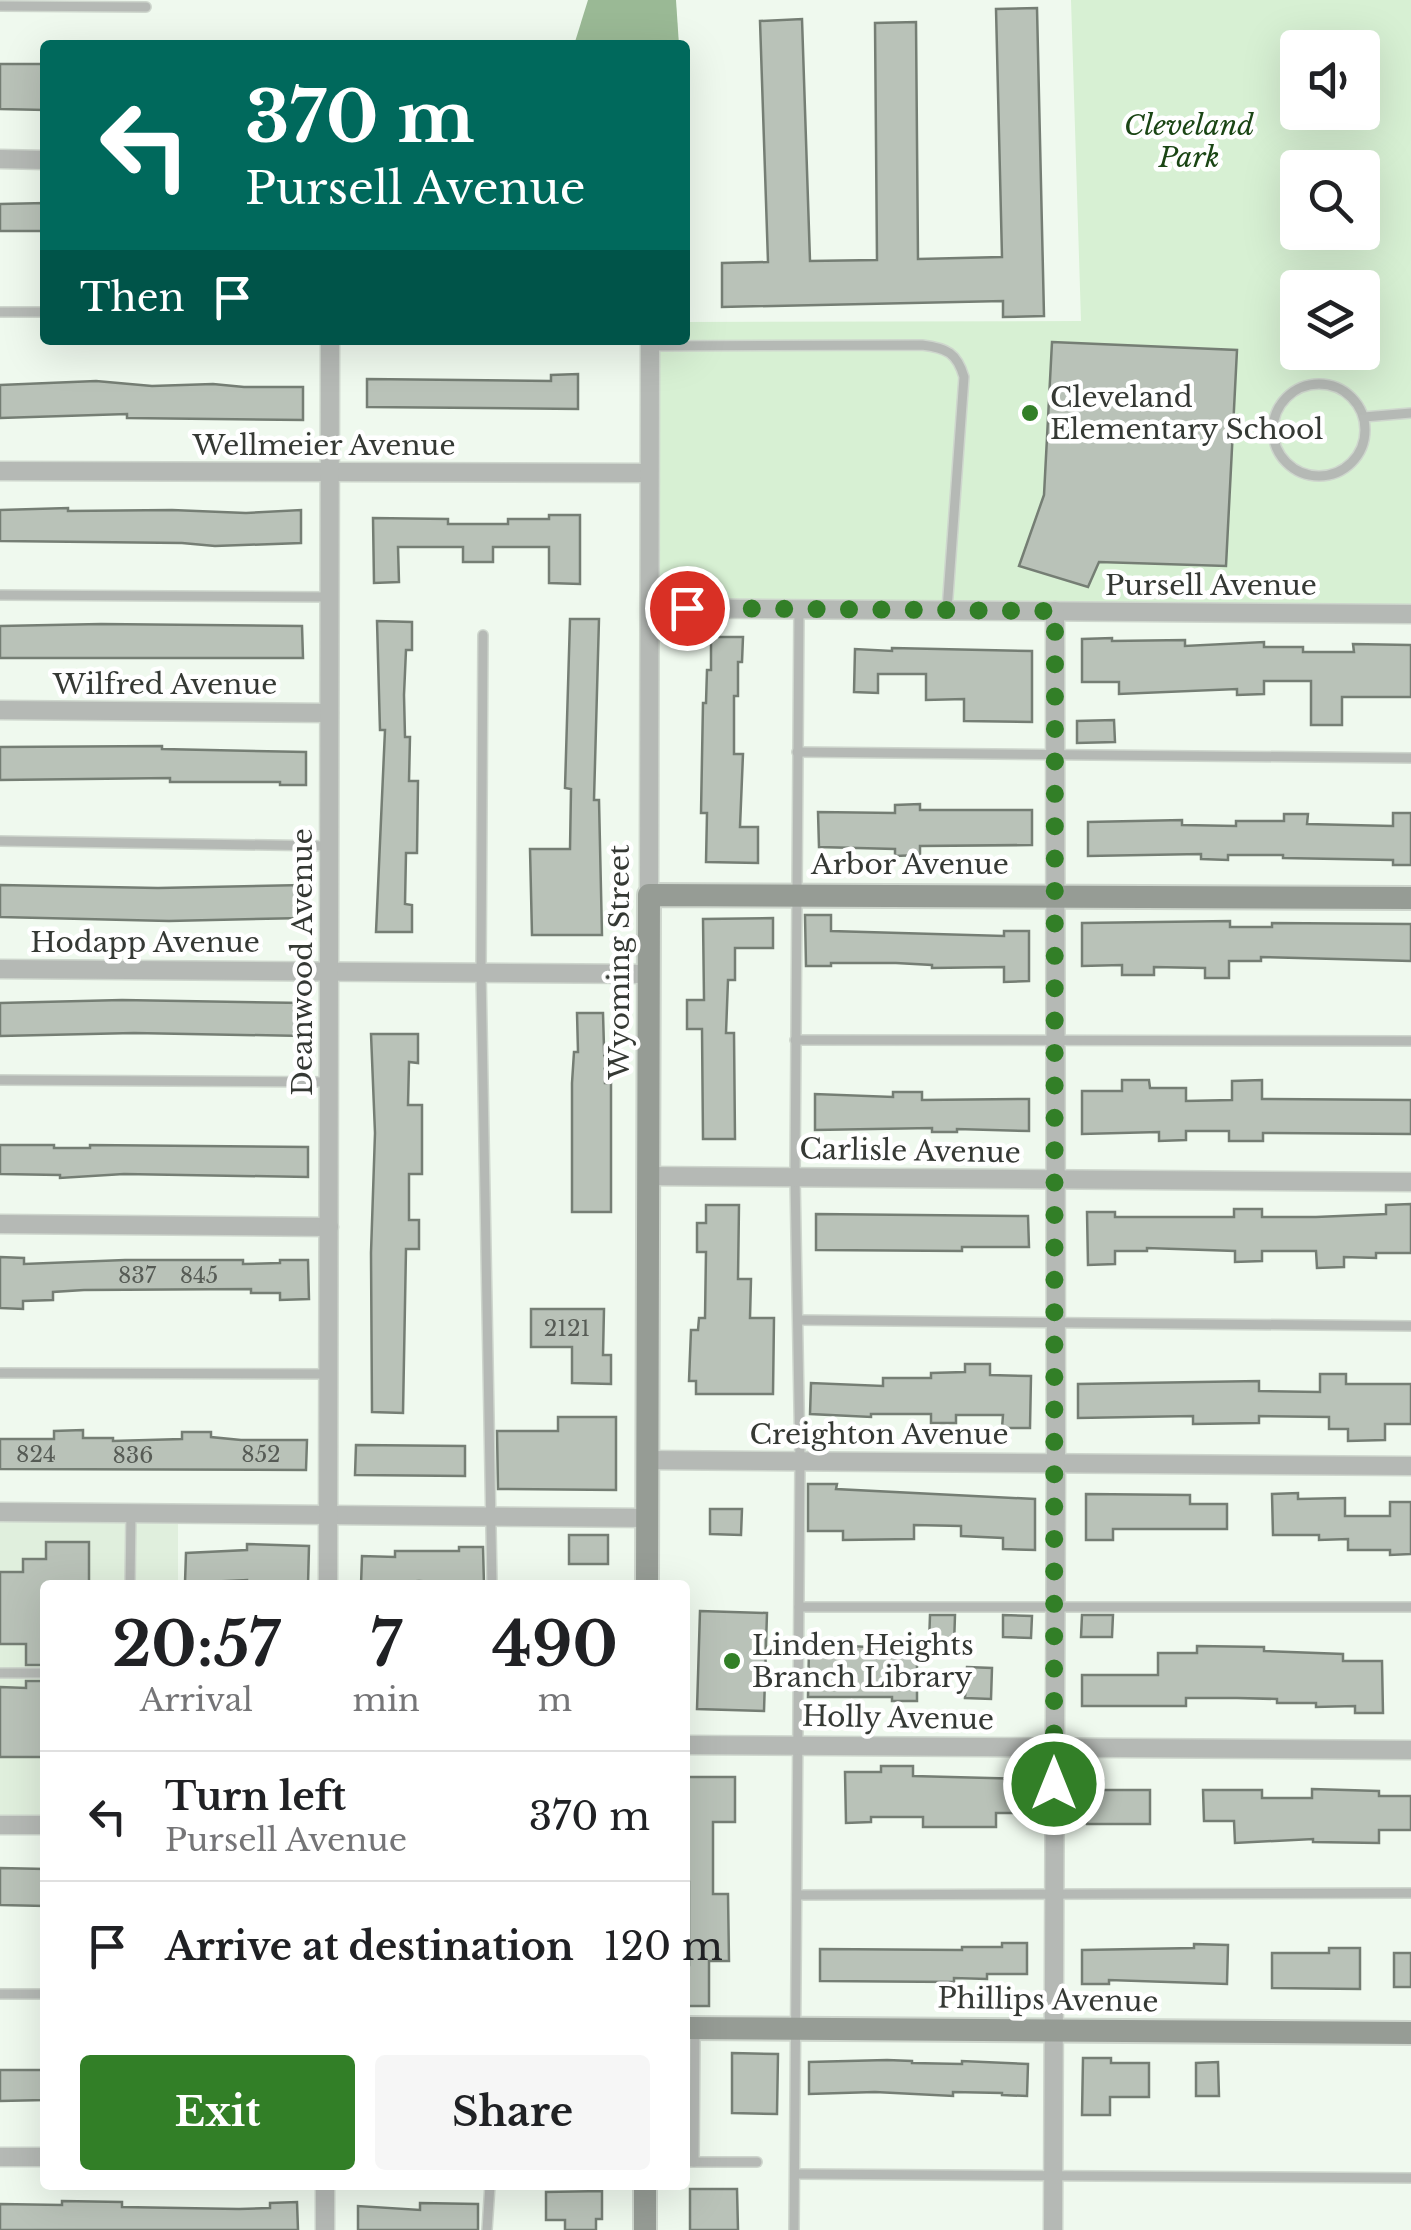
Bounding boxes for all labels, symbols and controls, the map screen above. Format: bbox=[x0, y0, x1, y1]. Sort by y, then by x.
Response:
map controls bbox=[1280, 30, 1380, 370]
button: sound bbox=[1280, 30, 1380, 130]
text: 370 m bbox=[245, 74, 475, 161]
icon: left bbox=[80, 80, 210, 210]
park label: Cleveland Park bbox=[1124, 108, 1254, 175]
button: search bbox=[1280, 150, 1380, 250]
text: Pursell Avenue bbox=[245, 160, 585, 216]
icon: arrive bbox=[205, 270, 260, 325]
button: layers bbox=[1280, 270, 1380, 370]
text: Then bbox=[80, 274, 185, 321]
place label: Cleveland Elementary School bbox=[1050, 380, 1323, 447]
marker: Cleveland Elementary School bbox=[1019, 402, 1041, 424]
street label: Wellmeier Avenue bbox=[192, 428, 455, 463]
pin bbox=[645, 566, 730, 651]
street label: Pursell Avenue bbox=[1105, 568, 1317, 603]
icon: arrive bbox=[660, 581, 715, 636]
street label: Wilfred Avenue bbox=[52, 667, 277, 702]
street label: Deanwood Avenue bbox=[285, 828, 320, 1096]
street label: Wyoming Street bbox=[602, 844, 637, 1081]
street label: Arbor Avenue bbox=[810, 847, 1009, 882]
street label: Hodapp Avenue bbox=[30, 925, 260, 960]
street label: Carlisle Avenue bbox=[799, 1132, 1021, 1170]
house number: 837 bbox=[118, 1262, 157, 1289]
house number: 845 bbox=[180, 1262, 218, 1289]
house number: 2121 bbox=[544, 1315, 590, 1342]
street label: Creighton Avenue bbox=[750, 1417, 1008, 1452]
house number: 824 bbox=[16, 1441, 56, 1468]
house number: 852 bbox=[241, 1441, 281, 1468]
house number: 836 bbox=[112, 1442, 154, 1469]
text: 20:57 bbox=[112, 1608, 280, 1682]
text: 7 bbox=[371, 1608, 402, 1682]
text: 490 bbox=[492, 1608, 618, 1682]
place label: Linden Heights Branch Library bbox=[752, 1628, 974, 1695]
marker: Linden Heights Branch Library bbox=[721, 1650, 743, 1672]
text: Arrival bbox=[140, 1680, 253, 1720]
text: min bbox=[353, 1680, 420, 1720]
text: m bbox=[538, 1680, 572, 1720]
street label: Holly Avenue bbox=[802, 1699, 994, 1737]
position arrow bbox=[1002, 1732, 1106, 1836]
text: Turn left bbox=[165, 1773, 346, 1820]
icon: left bbox=[80, 1789, 135, 1844]
text: 370 m bbox=[529, 1793, 650, 1840]
text: Pursell Avenue bbox=[165, 1820, 407, 1860]
icon: arrive bbox=[80, 1919, 135, 1974]
text: Arrive at destination bbox=[165, 1923, 574, 1970]
text: 120 m bbox=[604, 1923, 723, 1970]
street label: Phillips Avenue bbox=[937, 1981, 1159, 2019]
button: Exit bbox=[80, 2055, 355, 2170]
button: Share bbox=[375, 2055, 650, 2170]

